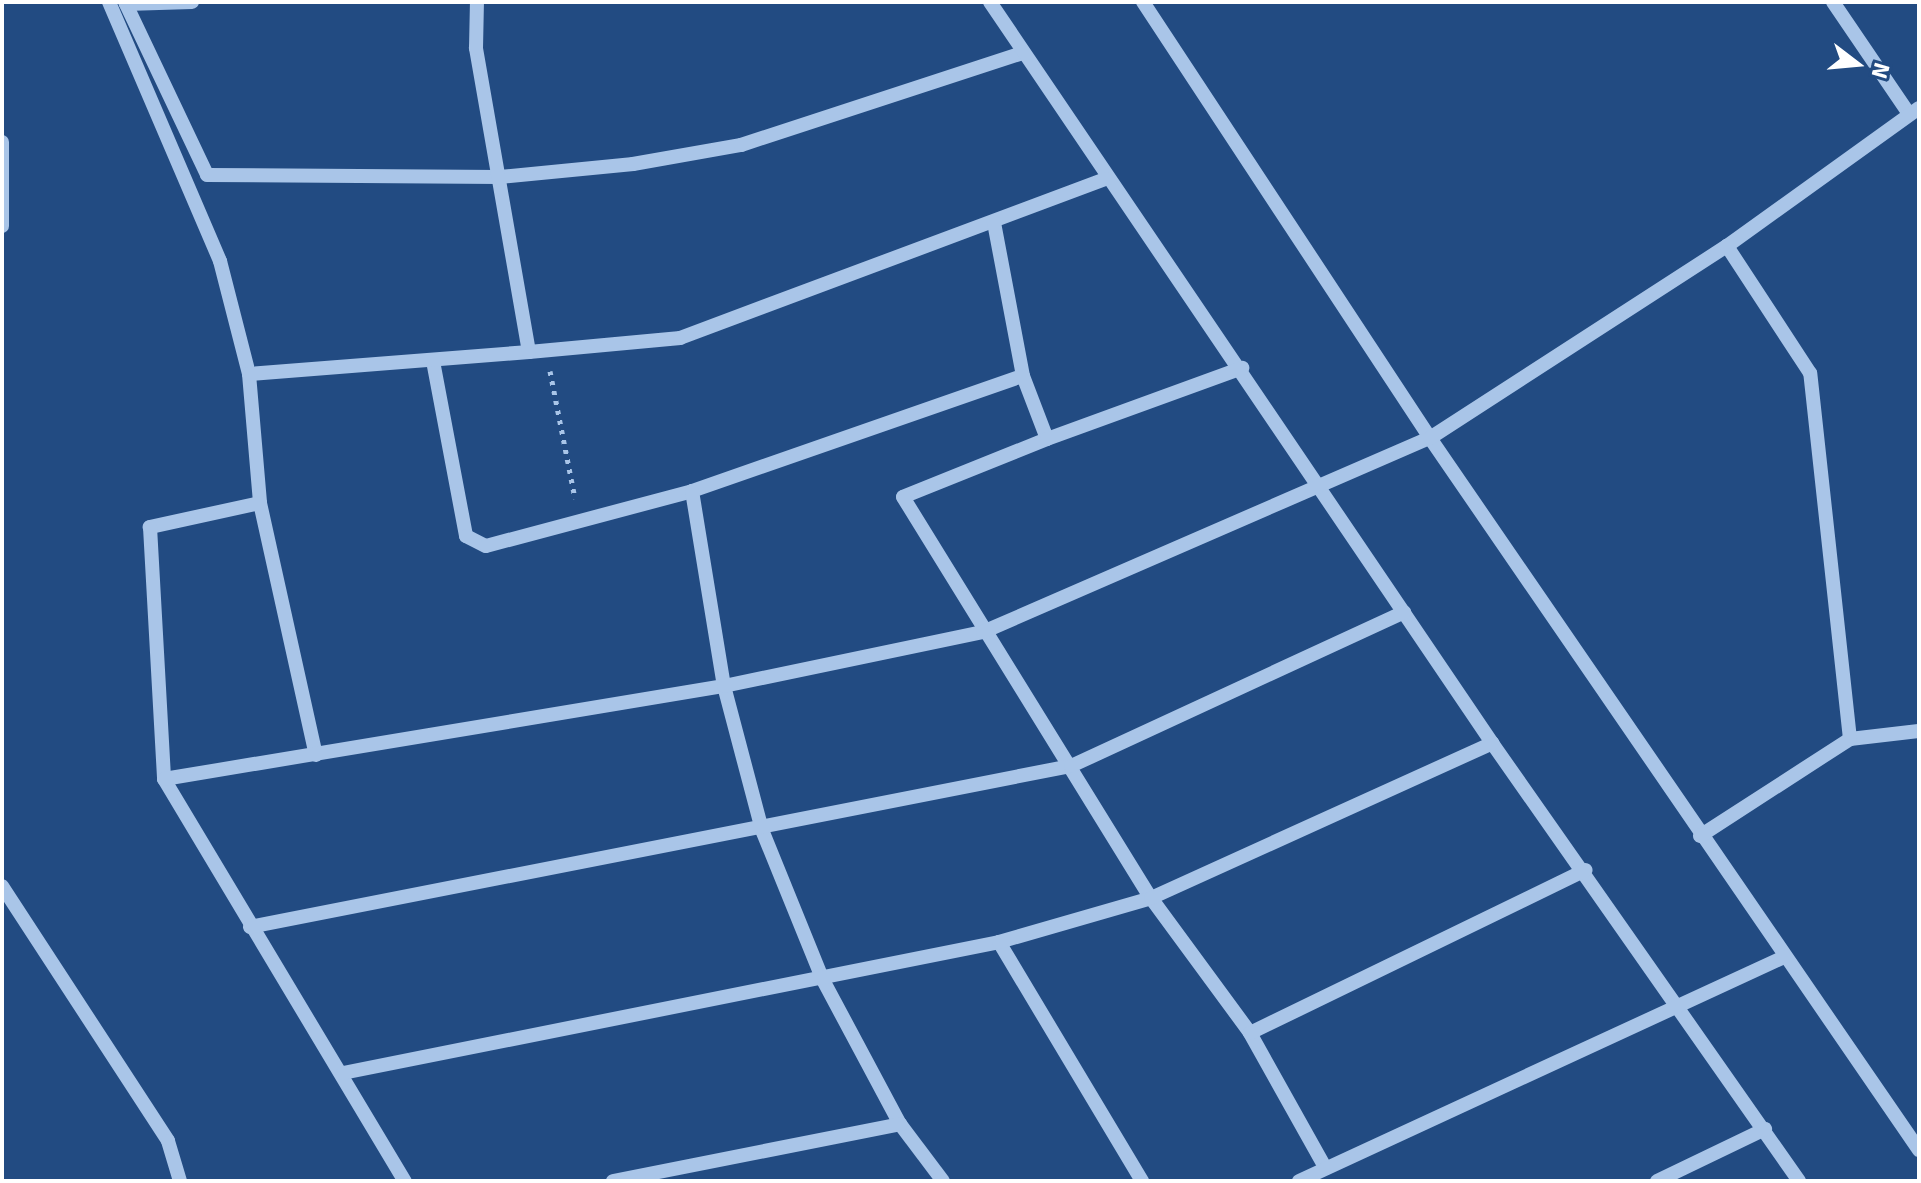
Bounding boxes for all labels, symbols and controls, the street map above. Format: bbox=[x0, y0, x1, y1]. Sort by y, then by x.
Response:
north arrow bbox=[1817, 24, 1897, 104]
text: N bbox=[1865, 60, 1896, 82]

